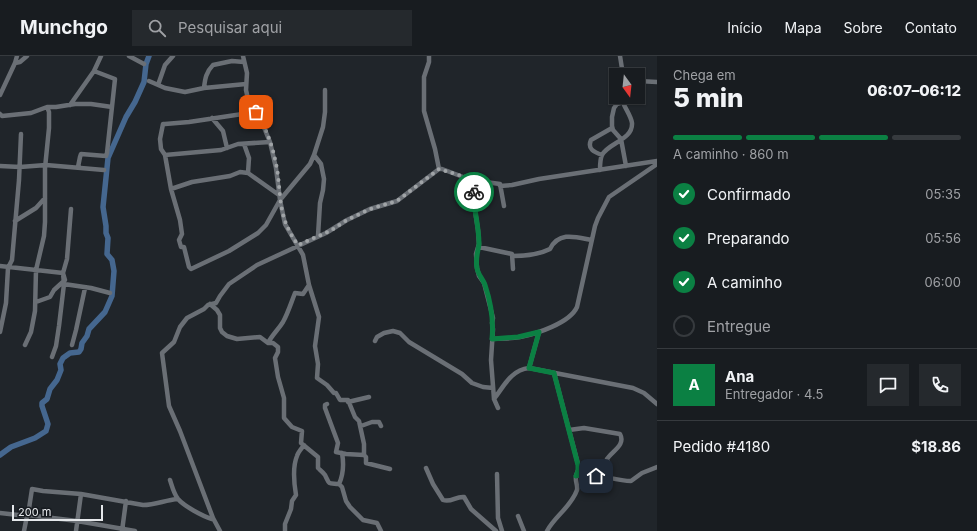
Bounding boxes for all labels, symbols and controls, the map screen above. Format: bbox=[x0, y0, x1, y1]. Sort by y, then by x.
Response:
search box bbox=[132, 10, 412, 46]
text: Munchgo bbox=[20, 16, 108, 39]
icon: search bbox=[146, 17, 168, 39]
text: Pesquisar aqui bbox=[178, 18, 282, 37]
text: Início bbox=[727, 19, 763, 36]
text: Mapa bbox=[785, 19, 822, 36]
text: Sobre bbox=[844, 19, 883, 36]
text: Contato bbox=[905, 19, 957, 36]
text: Chega em bbox=[673, 67, 736, 83]
north arrow bbox=[609, 68, 645, 104]
map controls bbox=[609, 68, 645, 104]
text: 06:07–06:12 bbox=[867, 81, 961, 100]
text: 5 min bbox=[673, 82, 744, 113]
pin bbox=[239, 95, 273, 129]
icon: bag bbox=[245, 101, 267, 123]
text: A caminho · 860 m bbox=[673, 146, 789, 162]
courier bbox=[454, 172, 494, 212]
icon: bike bbox=[463, 181, 485, 203]
icon: check bbox=[673, 183, 695, 205]
text: Confirmado bbox=[707, 185, 791, 204]
text: 05:35 bbox=[925, 186, 961, 202]
icon: check bbox=[673, 227, 695, 249]
text: Preparando bbox=[707, 229, 790, 248]
text: 05:56 bbox=[925, 230, 961, 246]
icon: check bbox=[673, 271, 695, 293]
text: A caminho bbox=[707, 273, 782, 292]
text: 06:00 bbox=[925, 274, 961, 290]
text: Entregue bbox=[707, 317, 771, 336]
button: chat bbox=[867, 364, 909, 406]
button: phone bbox=[919, 364, 961, 406]
text: Ana bbox=[725, 367, 754, 386]
text: A bbox=[688, 375, 700, 394]
text: Entregador · 4.5 bbox=[725, 386, 823, 402]
text: Pedido #4180 bbox=[673, 437, 770, 456]
text: $18.86 bbox=[911, 437, 961, 456]
pin bbox=[579, 459, 613, 493]
icon: home bbox=[585, 465, 607, 487]
scale bar bbox=[12, 503, 103, 522]
text: 200 m bbox=[18, 505, 51, 519]

